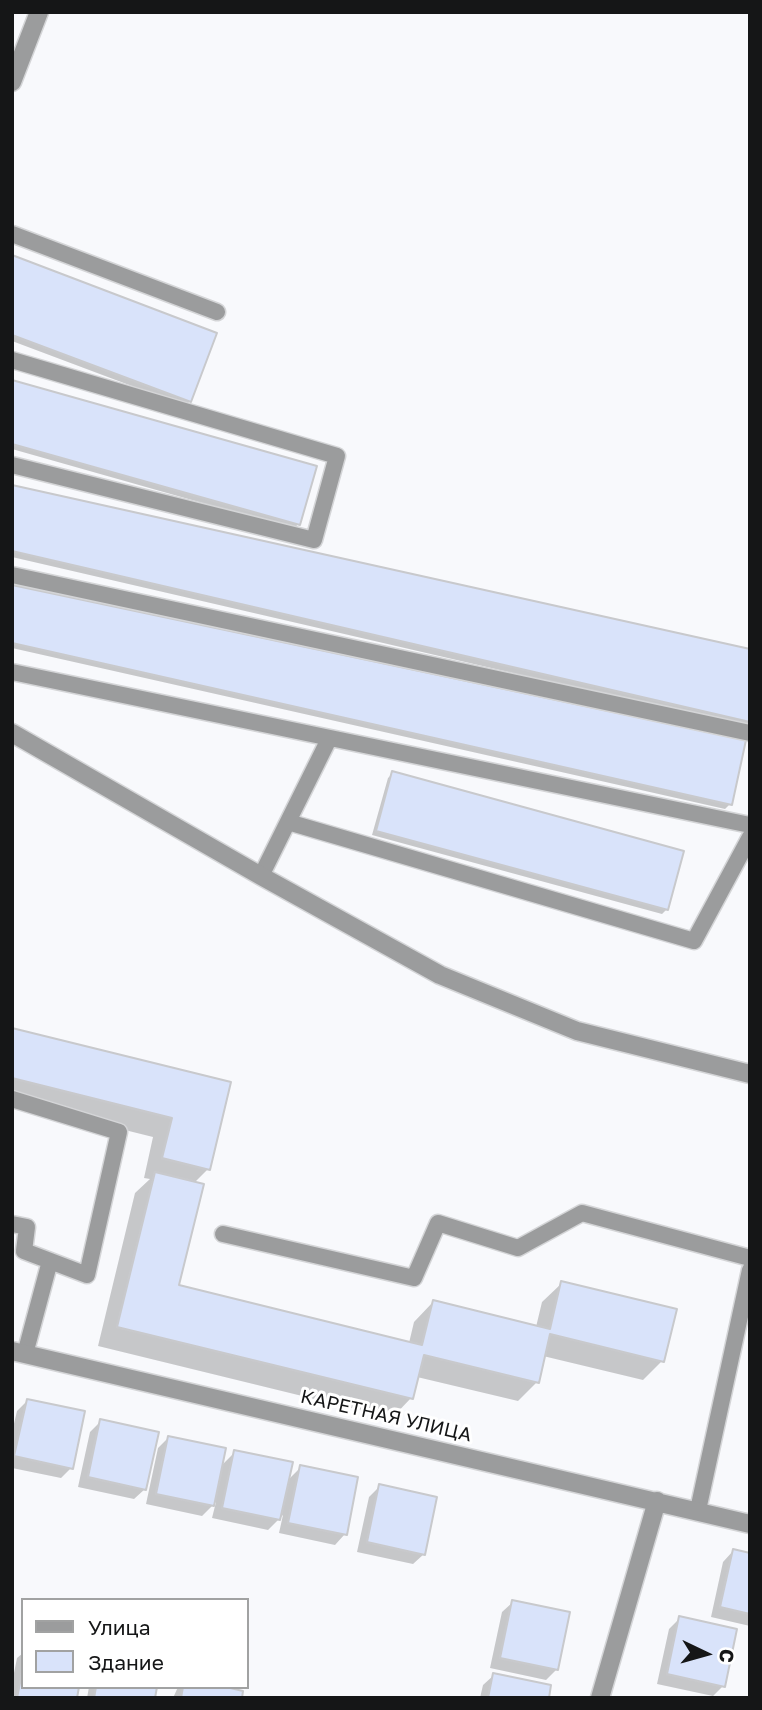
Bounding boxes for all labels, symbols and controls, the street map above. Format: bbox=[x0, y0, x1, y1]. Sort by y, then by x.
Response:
street label: КАРЕТНАЯ УЛИЦА bbox=[298, 1385, 474, 1447]
legend bbox=[21, 1598, 248, 1689]
text: Улица bbox=[88, 1614, 151, 1640]
north arrow bbox=[671, 1619, 741, 1689]
text: С bbox=[715, 1648, 739, 1664]
text: Здание bbox=[88, 1649, 164, 1675]

